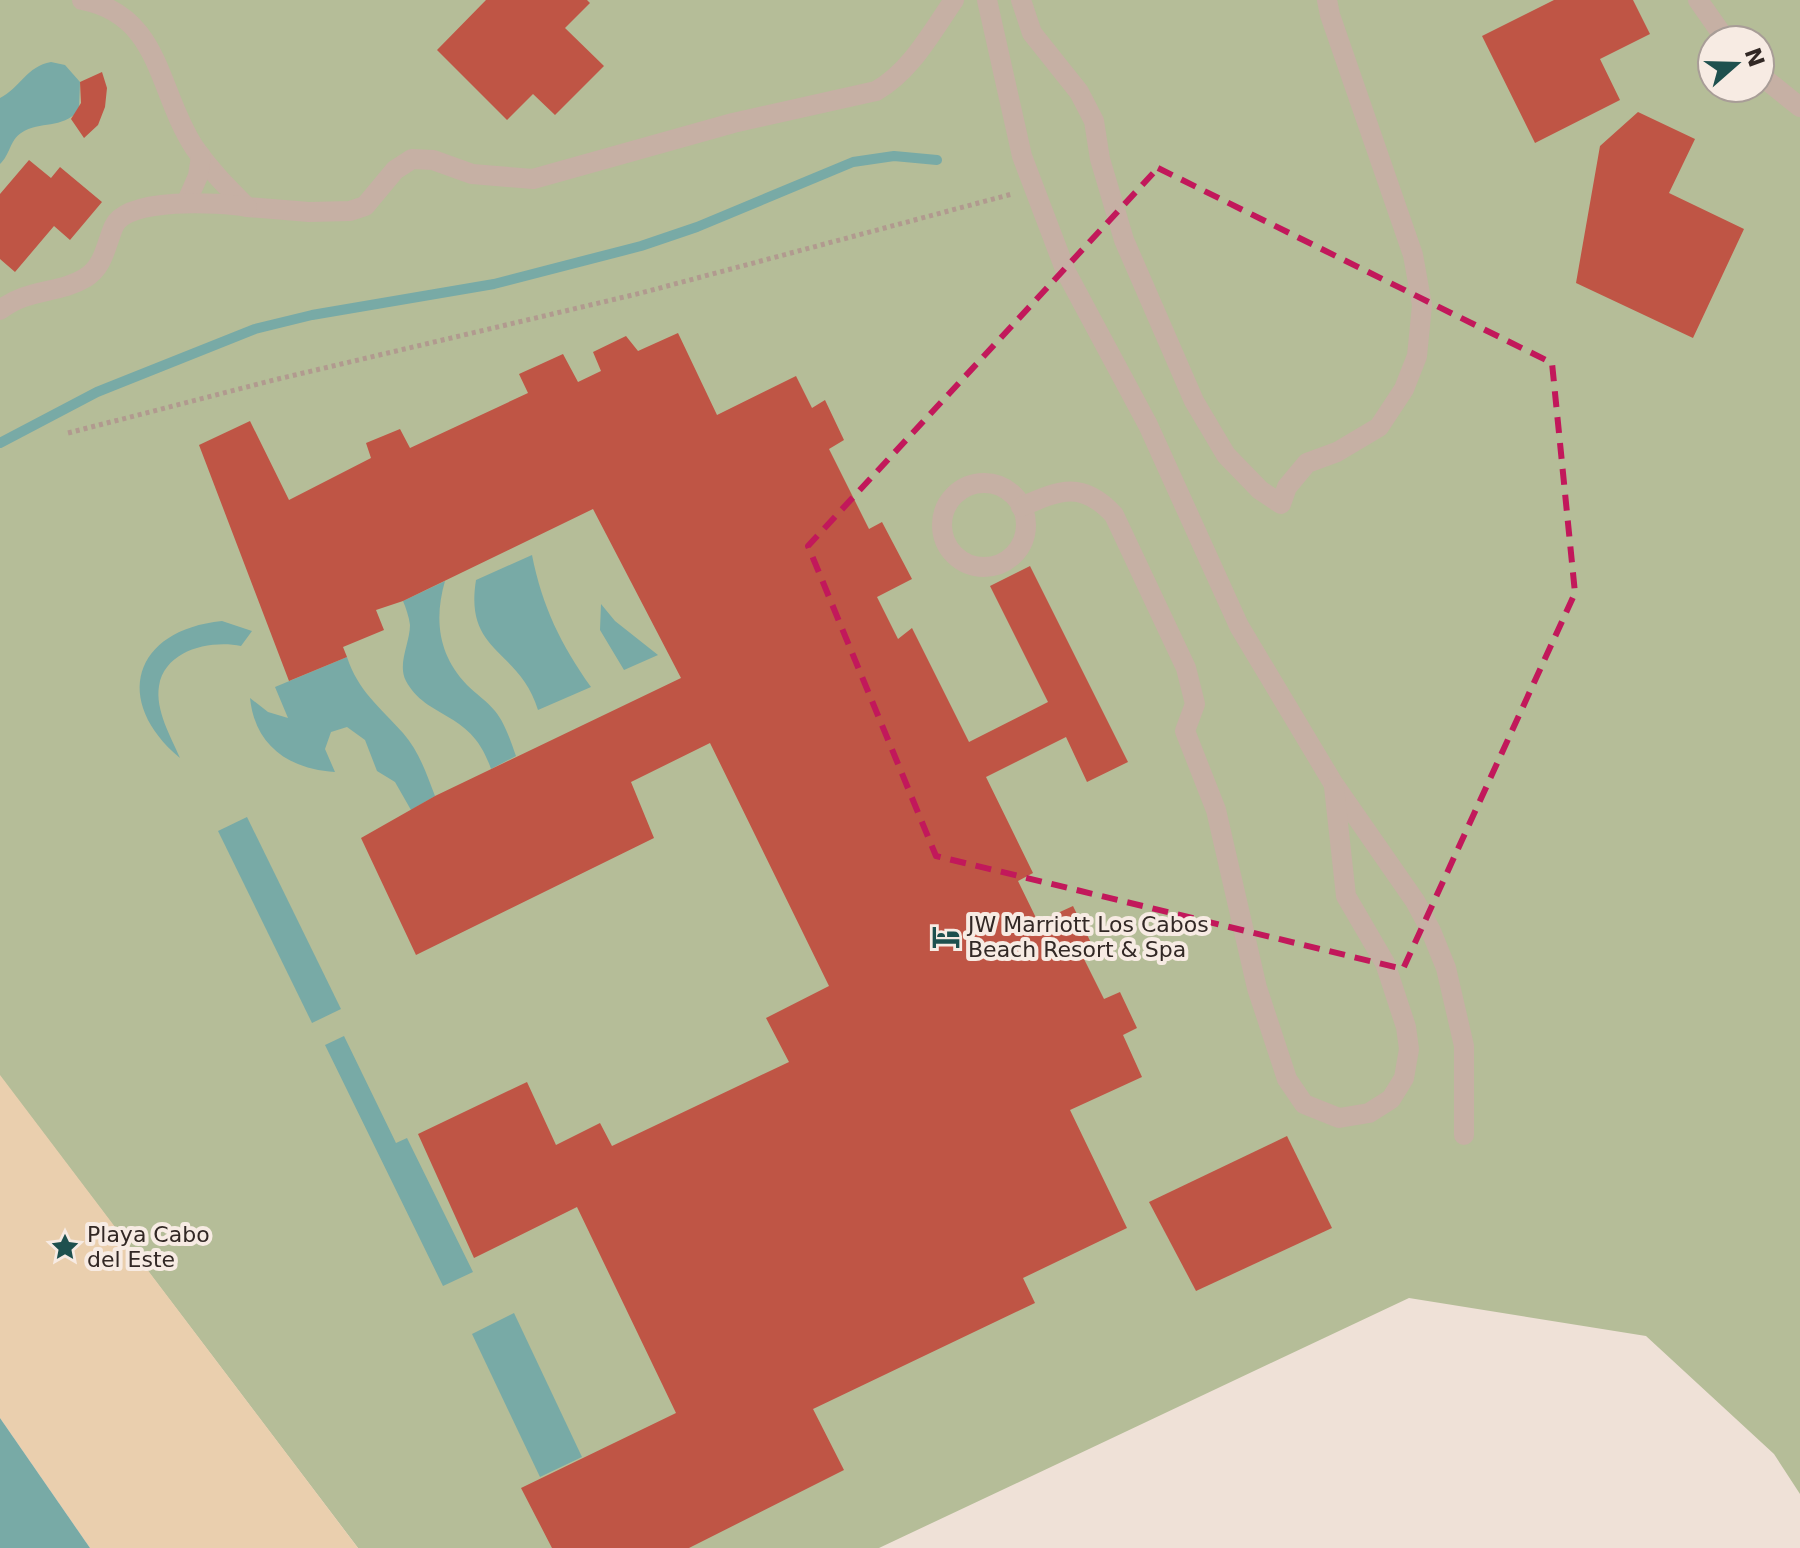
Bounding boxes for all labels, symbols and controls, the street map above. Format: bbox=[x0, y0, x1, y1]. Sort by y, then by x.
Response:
north arrow bbox=[1696, 24, 1776, 104]
text: N bbox=[1739, 44, 1769, 70]
place label: JW Marriott Los Cabos Beach Resort & Spa bbox=[966, 912, 1209, 962]
hotel icon: JW Marriott Los Cabos Beach Resort & Spa bbox=[931, 922, 961, 952]
place label: Playa Cabo del Este bbox=[87, 1222, 210, 1272]
place icon: Playa Cabo del Este bbox=[50, 1232, 80, 1262]

